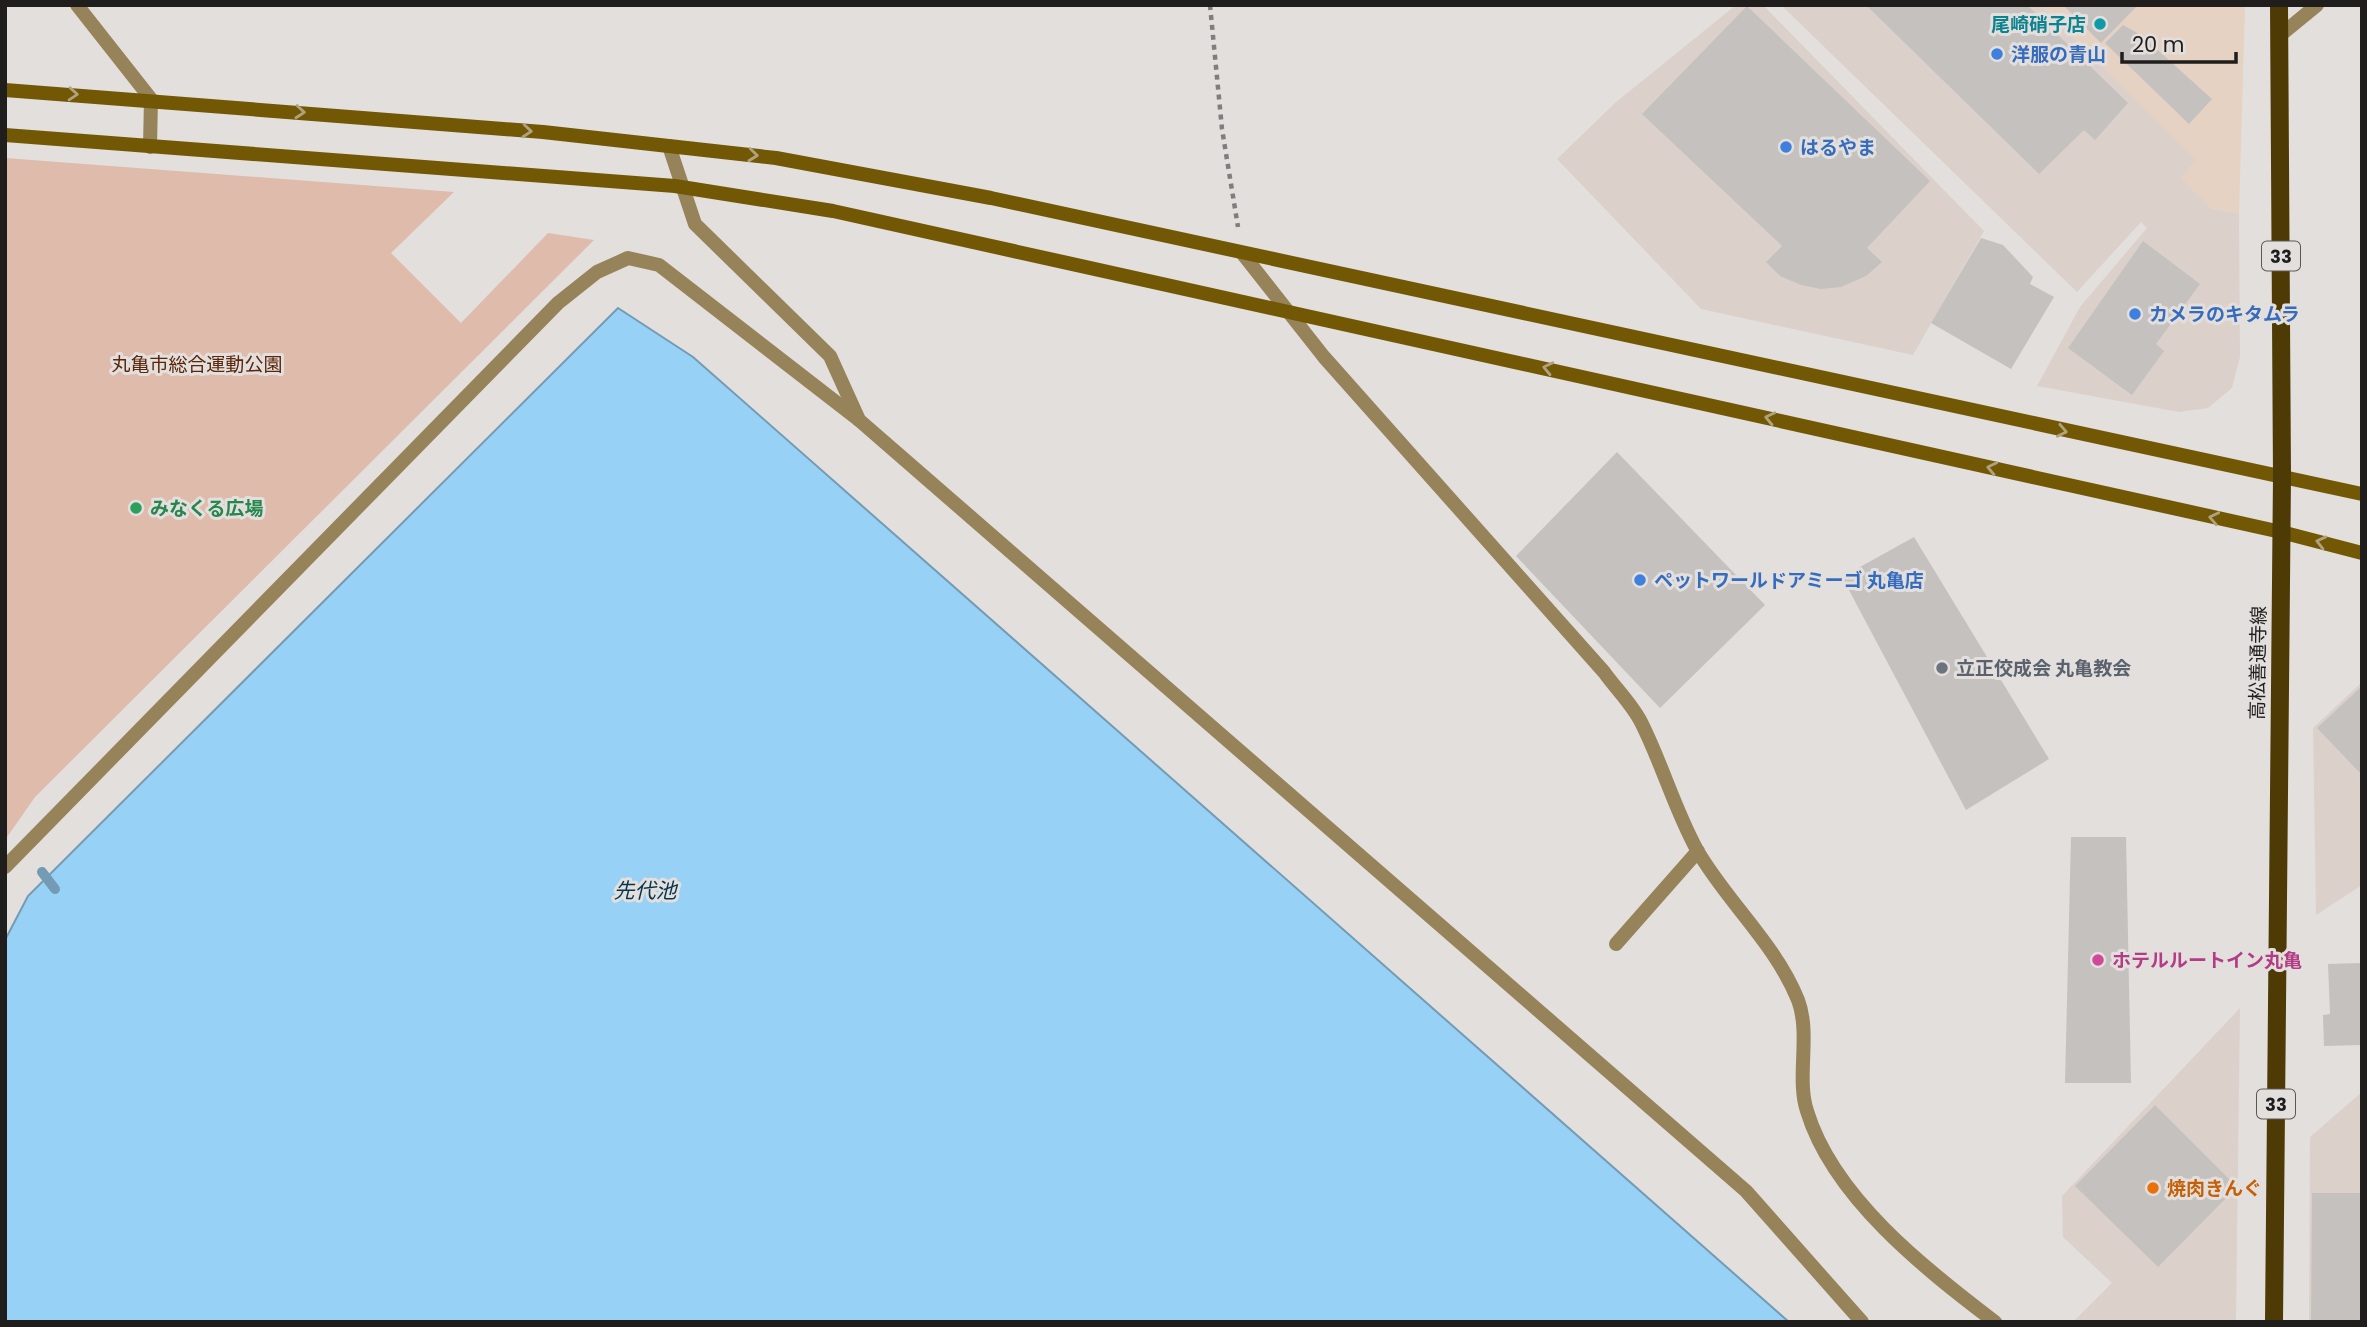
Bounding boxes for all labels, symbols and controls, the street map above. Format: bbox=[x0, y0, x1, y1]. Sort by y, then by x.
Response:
place label: 尾崎硝子店 bbox=[1991, 11, 2086, 38]
marker: 尾崎硝子店 bbox=[2092, 16, 2108, 32]
scale bar bbox=[2122, 21, 2236, 65]
text: 20 m bbox=[2132, 30, 2185, 59]
place label: 洋服の青山 bbox=[2011, 41, 2106, 68]
marker: 洋服の青山 bbox=[1989, 46, 2005, 62]
one-way arrow bbox=[68, 86, 79, 101]
one-way arrow bbox=[295, 104, 306, 119]
one-way arrow bbox=[522, 123, 533, 138]
place label: はるやま bbox=[1800, 134, 1876, 161]
marker: はるやま bbox=[1778, 139, 1794, 155]
one-way arrow bbox=[747, 148, 759, 163]
road number: 33 bbox=[2262, 242, 2300, 270]
place label: カメラのキタムラ bbox=[2149, 301, 2300, 328]
marker: カメラのキタムラ bbox=[2127, 306, 2143, 322]
park label: 丸亀市総合運動公園 bbox=[111, 351, 283, 378]
one-way arrow bbox=[1542, 362, 1554, 377]
one-way arrow bbox=[1764, 412, 1776, 426]
one-way arrow bbox=[2056, 422, 2068, 437]
one-way arrow bbox=[1986, 462, 1998, 476]
place label: みなくる広場 bbox=[150, 495, 264, 522]
marker: みなくる広場 bbox=[128, 500, 144, 516]
one-way arrow bbox=[2208, 511, 2220, 526]
one-way arrow bbox=[2315, 536, 2327, 551]
place label: ペットワールドアミーゴ 丸亀店 bbox=[1654, 567, 1924, 594]
marker: ペットワールドアミーゴ 丸亀店 bbox=[1632, 572, 1648, 588]
street label: 高松善通寺線 bbox=[2244, 606, 2272, 720]
place label: 立正佼成会 丸亀教会 bbox=[1956, 655, 2131, 682]
marker: 立正佼成会 丸亀教会 bbox=[1934, 660, 1950, 676]
water label: 先代池 bbox=[614, 876, 678, 905]
place label: ホテルルートイン丸亀 bbox=[2112, 947, 2302, 974]
marker: ホテルルートイン丸亀 bbox=[2090, 952, 2106, 968]
road number: 33 bbox=[2257, 1090, 2295, 1119]
place label: 焼肉きんぐ bbox=[2167, 1175, 2262, 1202]
marker: 焼肉きんぐ bbox=[2145, 1180, 2161, 1196]

